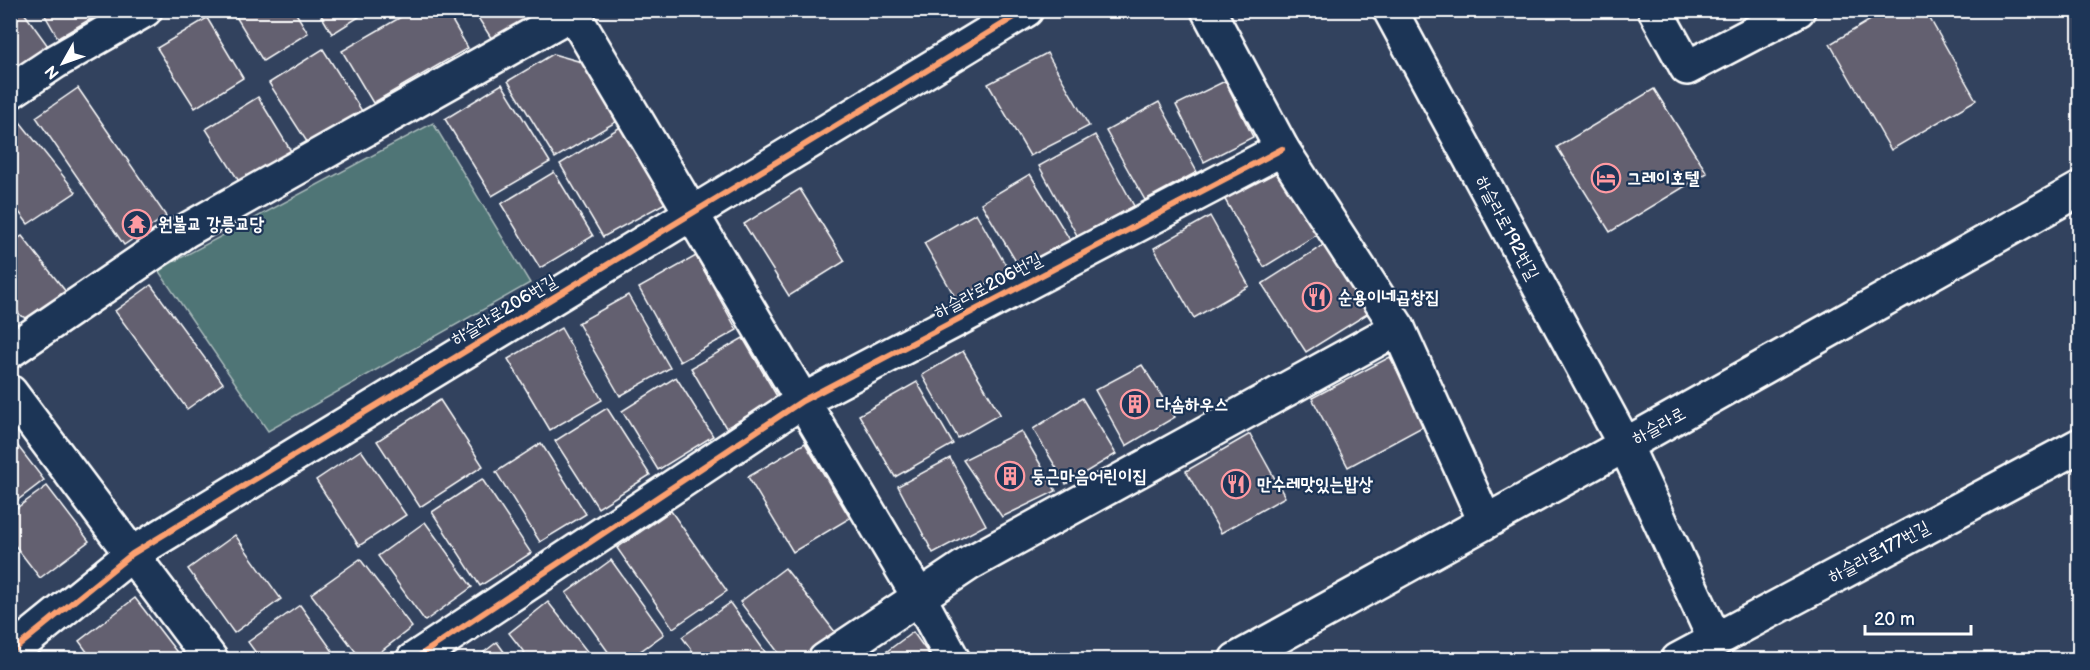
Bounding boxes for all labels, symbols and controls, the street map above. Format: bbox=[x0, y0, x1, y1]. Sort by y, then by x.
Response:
north arrow bbox=[33, 33, 93, 93]
text: N bbox=[42, 61, 64, 82]
hotel icon: 그레이호텔 bbox=[1590, 162, 1622, 194]
place label: 그레이호텔 bbox=[1627, 168, 1700, 189]
street label: 하슬라로192번길 bbox=[1471, 172, 1543, 284]
temple icon: 원불교 강릉교당 bbox=[121, 208, 153, 240]
place label: 원불교 강릉교당 bbox=[158, 214, 265, 235]
street label: 하슬라로206번길 bbox=[930, 249, 1046, 323]
street label: 하슬라로206번길 bbox=[448, 270, 561, 350]
restaurant icon: 순용이네곱창집 bbox=[1301, 281, 1333, 313]
place label: 순용이네곱창집 bbox=[1338, 287, 1439, 308]
building icon: 다솜하우스 bbox=[1119, 388, 1151, 420]
place label: 다솜하우스 bbox=[1156, 394, 1228, 415]
street label: 하슬라로 bbox=[1629, 403, 1689, 449]
building icon: 둥근마음어린이집 bbox=[994, 460, 1026, 492]
place label: 둥근마음어린이집 bbox=[1031, 466, 1147, 487]
restaurant icon: 만수레맛있는밥상 bbox=[1220, 468, 1252, 500]
place label: 만수레맛있는밥상 bbox=[1257, 474, 1373, 495]
street label: 하슬라로177번길 bbox=[1825, 516, 1934, 587]
scale bar bbox=[1865, 598, 1972, 636]
text: 20 m bbox=[1874, 609, 1915, 630]

